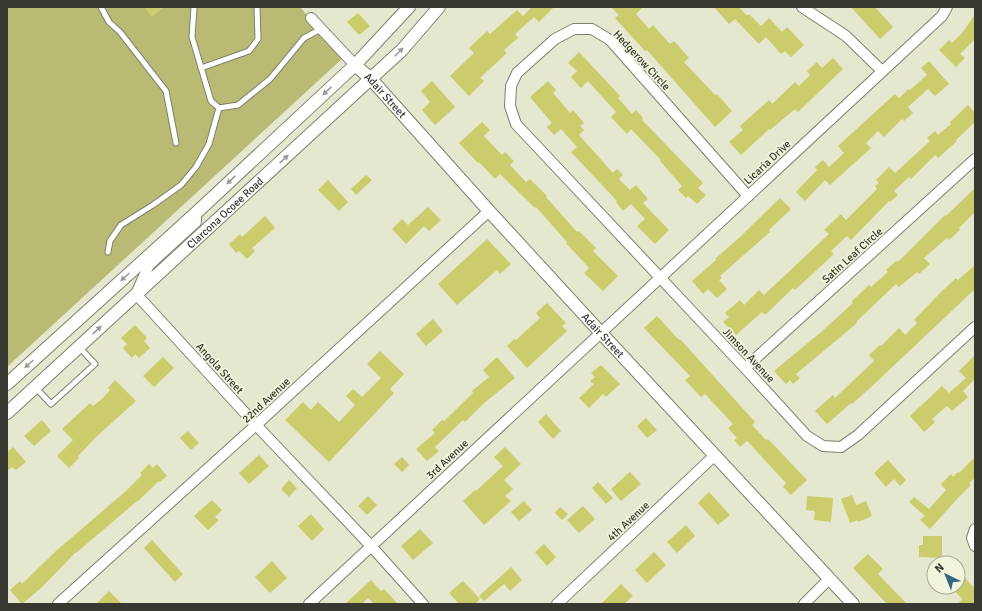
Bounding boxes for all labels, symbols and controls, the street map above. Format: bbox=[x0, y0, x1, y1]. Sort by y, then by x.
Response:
street label: Hedgerow Circle bbox=[611, 28, 673, 93]
one-way arrow bbox=[394, 48, 404, 57]
street label: Adair Street bbox=[362, 70, 409, 121]
one-way arrow bbox=[322, 86, 332, 96]
street label: Licaria Drive bbox=[741, 137, 793, 187]
one-way arrow bbox=[279, 154, 289, 164]
street label: Clarcona Ocoee Road bbox=[184, 175, 266, 251]
one-way arrow bbox=[226, 175, 237, 184]
street label: Satin Leaf Circle bbox=[819, 225, 885, 286]
one-way arrow bbox=[120, 272, 130, 281]
street label: Adair Street bbox=[579, 310, 627, 361]
one-way arrow bbox=[92, 325, 102, 335]
street label: Jimson Avenue bbox=[720, 325, 777, 385]
street label: Angola Street bbox=[193, 340, 246, 397]
one-way arrow bbox=[24, 359, 34, 369]
street label: 22nd Avenue bbox=[240, 375, 293, 426]
street label: 3rd Avenue bbox=[424, 437, 471, 482]
street label: 4th Avenue bbox=[605, 499, 652, 544]
north arrow bbox=[926, 555, 966, 595]
text: N bbox=[932, 561, 947, 575]

